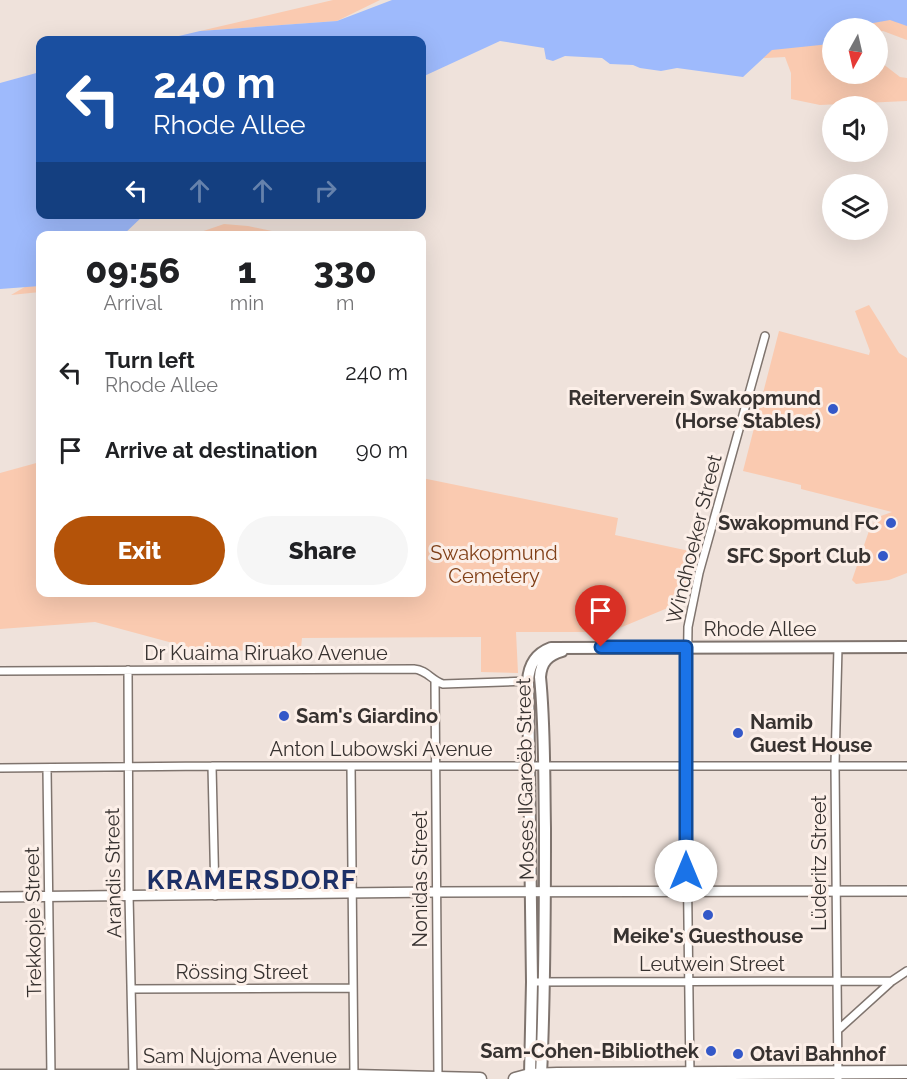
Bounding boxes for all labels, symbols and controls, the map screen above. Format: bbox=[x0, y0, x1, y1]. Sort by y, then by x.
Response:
north arrow bbox=[822, 18, 888, 84]
map controls bbox=[822, 18, 888, 240]
text: 240 m bbox=[153, 59, 276, 108]
icon: left bbox=[54, 60, 132, 138]
button: sound bbox=[822, 96, 888, 162]
text: Rhode Allee bbox=[153, 109, 306, 140]
icon: left bbox=[120, 174, 153, 207]
icon: ahead bbox=[183, 174, 216, 207]
icon: ahead bbox=[246, 174, 279, 207]
icon: right bbox=[309, 174, 342, 207]
button: layers bbox=[822, 174, 888, 240]
text: 09:56 bbox=[85, 249, 180, 291]
text: 1 bbox=[238, 249, 256, 291]
text: 330 bbox=[314, 249, 377, 291]
text: Arrival bbox=[104, 291, 162, 315]
text: min bbox=[230, 291, 264, 315]
text: m bbox=[336, 291, 354, 315]
text: Turn left bbox=[105, 347, 195, 373]
icon: left bbox=[54, 356, 87, 389]
text: 240 m bbox=[345, 359, 408, 385]
text: Rhode Allee bbox=[105, 373, 218, 397]
place label: Reiterverein Swakopmund (Horse Stables) bbox=[568, 386, 821, 433]
marker: Reiterverein Swakopmund (Horse Stables) bbox=[826, 402, 840, 416]
icon: arrive bbox=[54, 434, 87, 467]
text: Arrive at destination bbox=[105, 437, 318, 463]
text: 90 m bbox=[356, 437, 408, 463]
street label: Windhoeker Street bbox=[661, 452, 727, 626]
place label: Swakopmund FC bbox=[718, 511, 879, 535]
button: Exit bbox=[54, 516, 225, 585]
button: Share bbox=[237, 516, 408, 585]
marker: Swakopmund FC bbox=[884, 516, 898, 530]
park label: Swakopmund Cemetery bbox=[430, 541, 558, 588]
place label: SFC Sport Club bbox=[727, 544, 871, 568]
marker: SFC Sport Club bbox=[876, 549, 890, 563]
pin bbox=[575, 585, 626, 647]
icon: arrive bbox=[584, 594, 617, 627]
street label: Rhode Allee bbox=[703, 617, 817, 641]
street label: Dr Kuaima Riruako Avenue bbox=[144, 641, 388, 665]
street label: Moses ǁGaroëb Street bbox=[511, 677, 539, 880]
place label: Sam's Giardino bbox=[296, 704, 438, 728]
marker: Sam's Giardino bbox=[277, 709, 291, 723]
place label: Namib Guest House bbox=[750, 710, 872, 757]
marker: Namib Guest House bbox=[731, 726, 745, 740]
street label: Anton Lubowski Avenue bbox=[270, 737, 493, 761]
street label: Lüderitz Street bbox=[807, 795, 831, 931]
street label: Arandis Street bbox=[100, 807, 126, 938]
street label: Nonidas Street bbox=[408, 810, 432, 947]
position arrow bbox=[654, 839, 718, 903]
street label: Trekkopje Street bbox=[20, 846, 46, 997]
district label: KRAMERSDORF bbox=[147, 865, 357, 895]
marker: Meike's Guesthouse bbox=[701, 908, 715, 922]
place label: Meike's Guesthouse bbox=[613, 924, 803, 948]
street label: Leutwein Street bbox=[639, 952, 785, 976]
street label: Rössing Street bbox=[176, 960, 309, 984]
place label: Sam-Cohen-Bibliothek bbox=[480, 1039, 700, 1063]
place label: Otavi Bahnhof bbox=[750, 1042, 886, 1066]
street label: Sam Nujoma Avenue bbox=[143, 1044, 337, 1068]
marker: Sam-Cohen-Bibliothek bbox=[704, 1044, 718, 1058]
marker: Otavi Bahnhof bbox=[731, 1047, 745, 1061]

